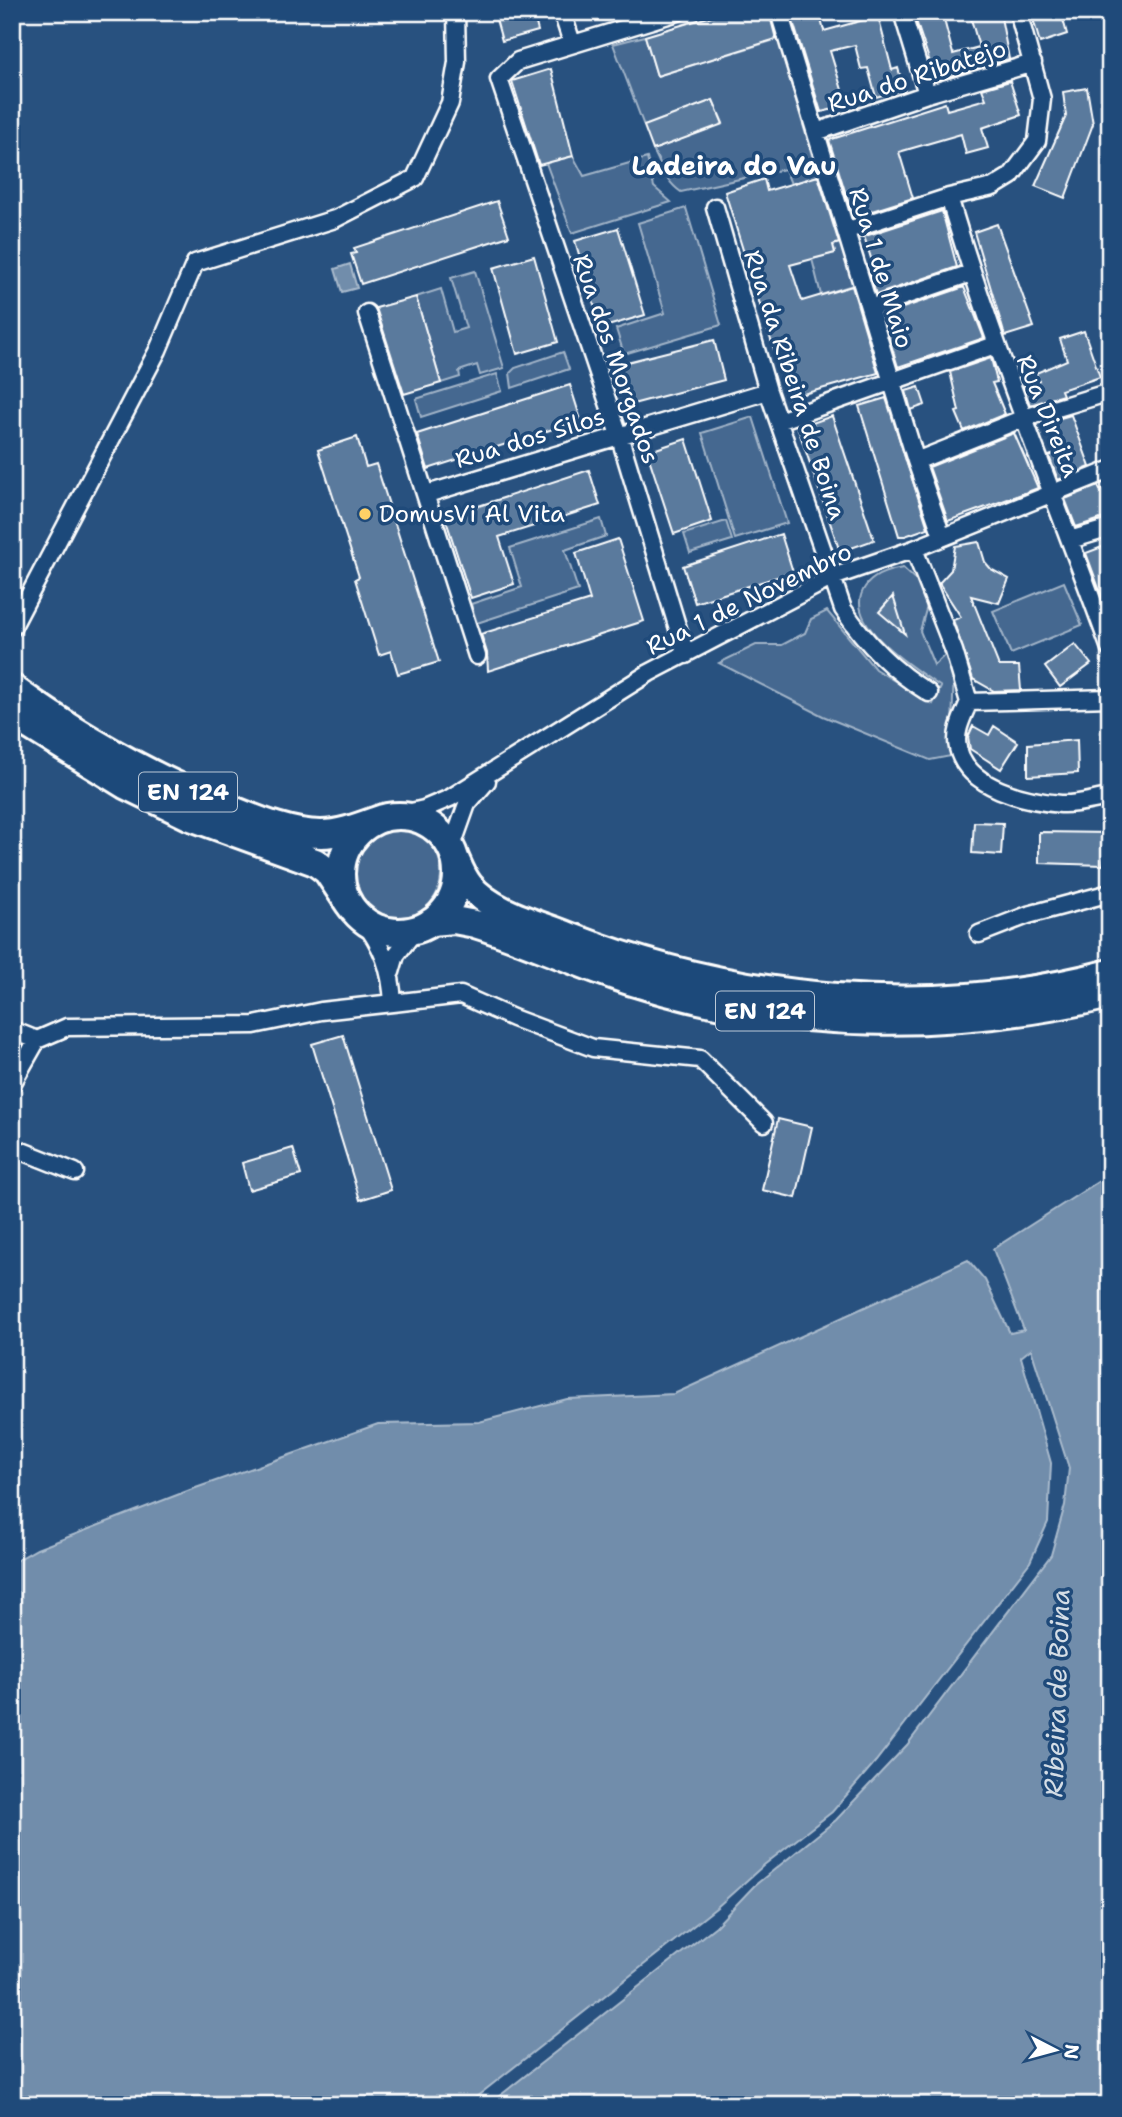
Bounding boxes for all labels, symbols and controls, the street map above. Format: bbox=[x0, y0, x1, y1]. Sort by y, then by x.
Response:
street label: Rua do Ribatejo bbox=[824, 32, 1010, 120]
district label: Ladeira do Vau bbox=[632, 148, 836, 183]
street label: Rua 1 de Maio bbox=[841, 184, 921, 352]
street label: Rua da Ribeira de Boina bbox=[736, 246, 854, 524]
street label: Rua dos Morgados bbox=[565, 250, 667, 468]
street label: Rua Direita bbox=[1009, 350, 1087, 482]
street label: Rua dos Silos bbox=[451, 400, 609, 476]
place label: DomusVi Al Vita bbox=[379, 498, 565, 530]
marker: DomusVi Al Vita bbox=[357, 506, 373, 522]
street label: Rua 1 de Novembro bbox=[641, 535, 857, 663]
road number: EN 124 bbox=[139, 772, 237, 812]
road number: EN 124 bbox=[716, 992, 814, 1030]
water label: Ribeira de Boina bbox=[1035, 1588, 1078, 1798]
north arrow bbox=[1020, 2016, 1090, 2086]
text: N bbox=[1058, 2043, 1085, 2061]

